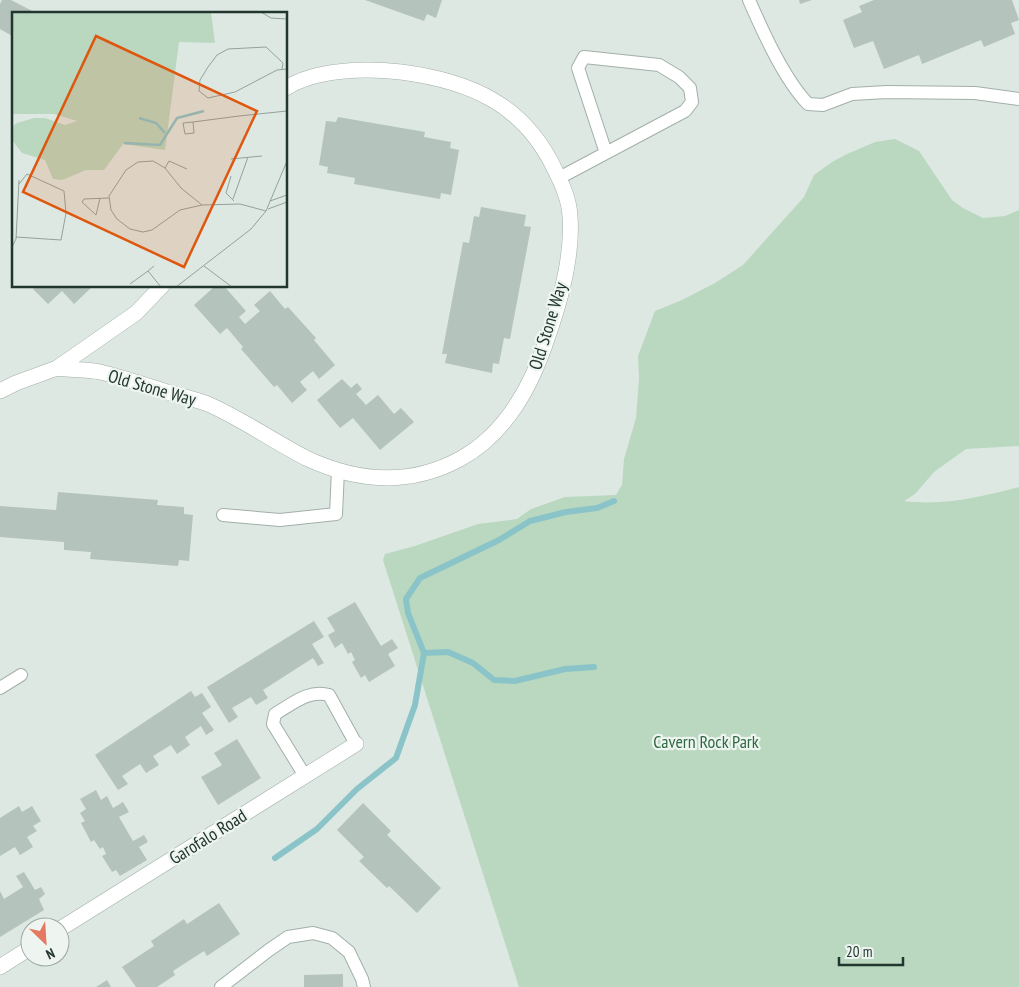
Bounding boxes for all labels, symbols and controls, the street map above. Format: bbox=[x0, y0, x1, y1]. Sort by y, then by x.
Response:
inset map bbox=[12, 12, 288, 288]
street label: Old Stone Way bbox=[523, 279, 572, 372]
street label: Old Stone Way bbox=[106, 364, 199, 411]
park label: Cavern Rock Park bbox=[653, 730, 759, 753]
street label: Garofalo Road bbox=[165, 804, 251, 869]
north arrow bbox=[20, 917, 70, 967]
scale bar bbox=[839, 934, 903, 966]
text: 20 m bbox=[846, 942, 872, 961]
text: N bbox=[43, 944, 58, 964]

